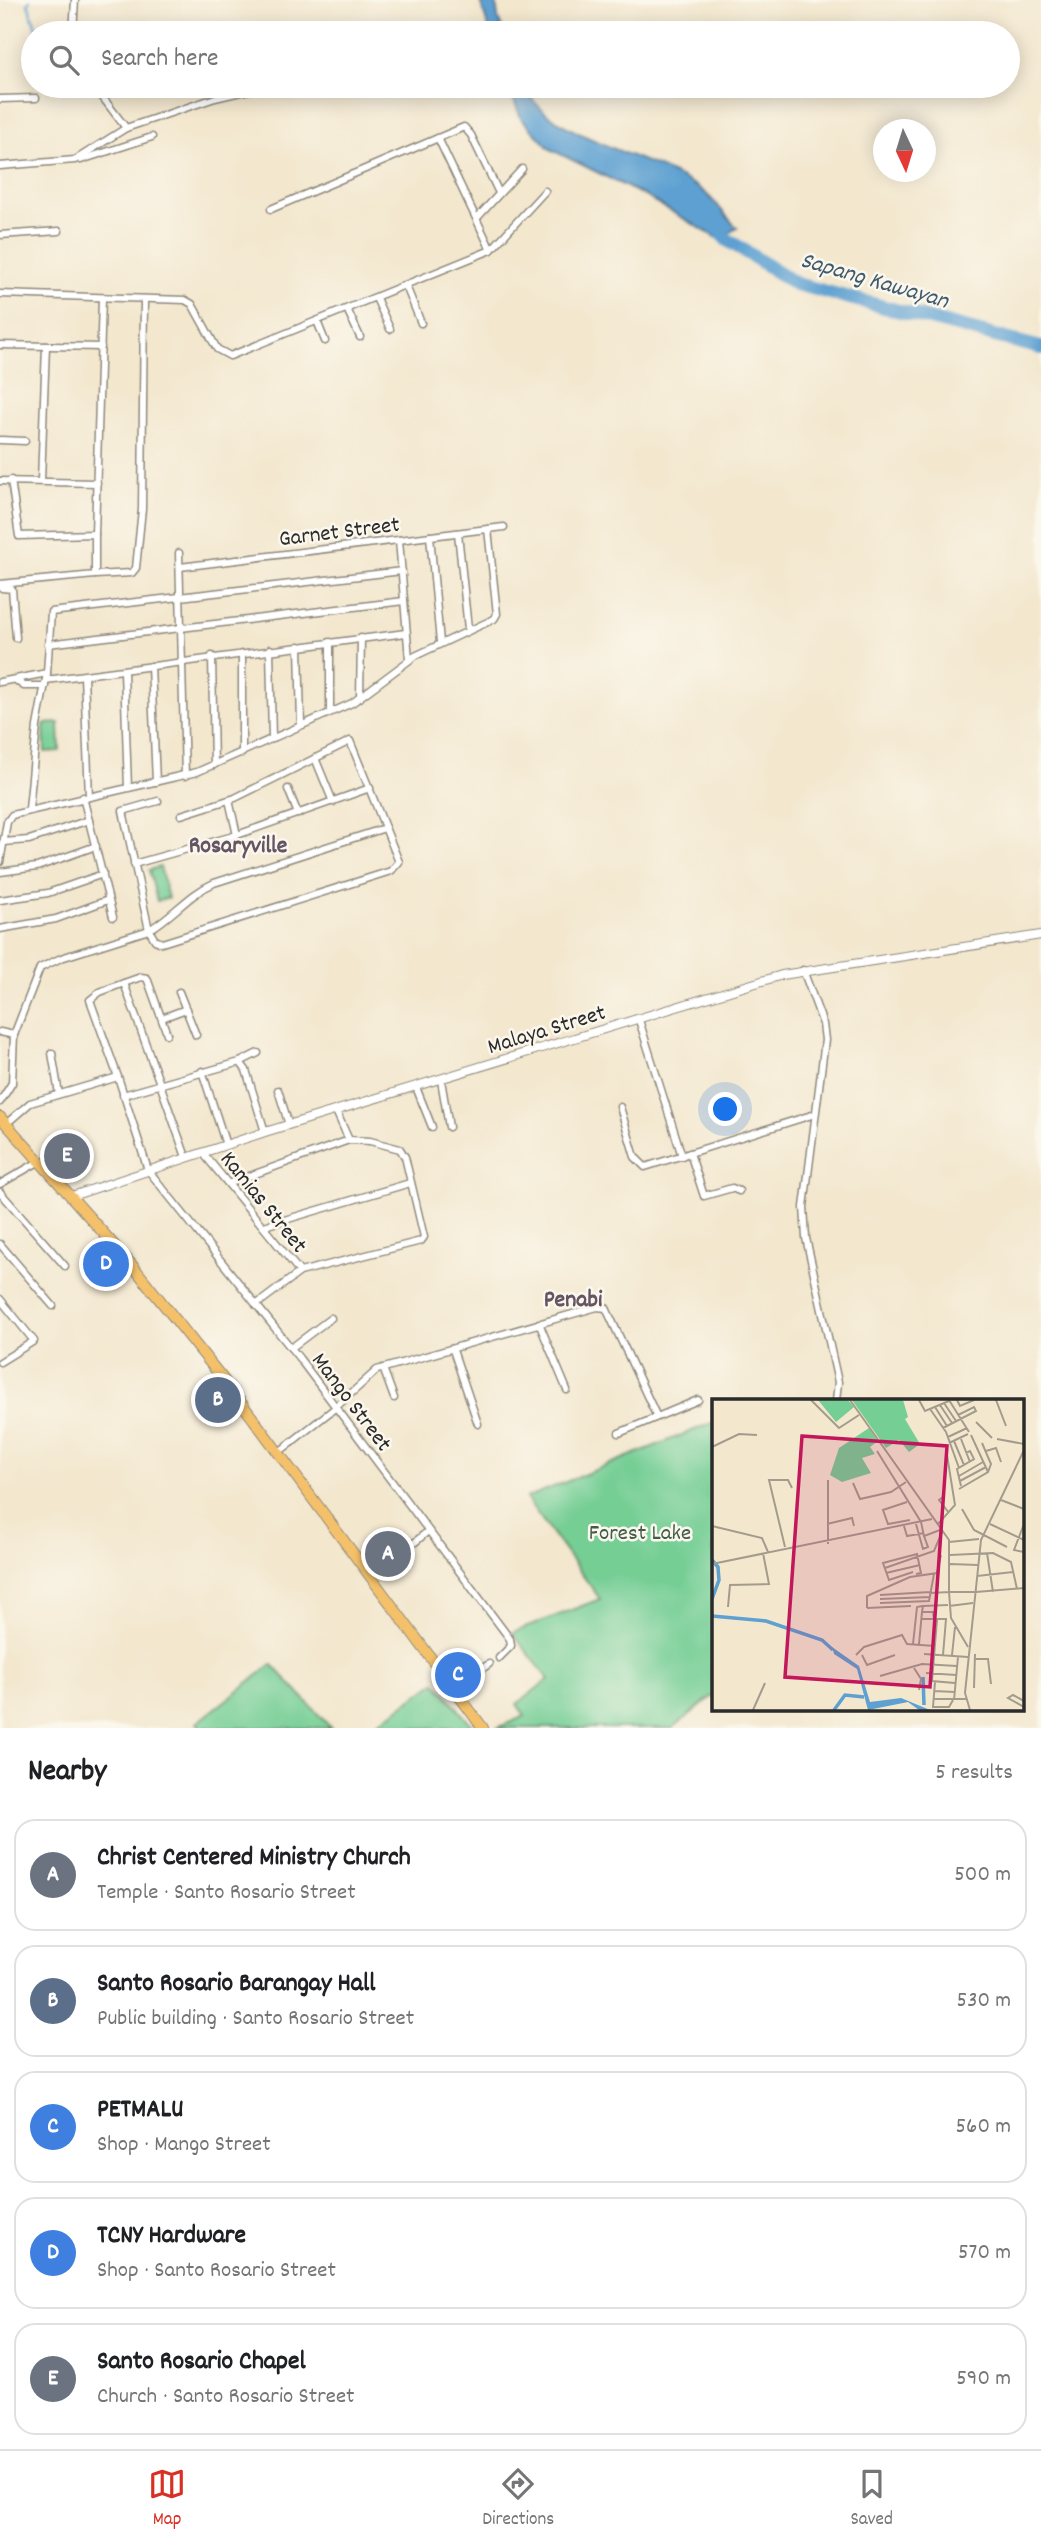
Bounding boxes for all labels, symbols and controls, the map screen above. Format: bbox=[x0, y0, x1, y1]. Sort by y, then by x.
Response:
search box bbox=[21, 21, 1020, 98]
icon: search bbox=[45, 41, 83, 79]
text: Search here bbox=[101, 41, 219, 78]
north arrow bbox=[873, 119, 936, 182]
water label: Sapang Kawayan bbox=[796, 245, 953, 319]
street label: Garnet Street bbox=[277, 510, 402, 557]
district label: Rosaryville bbox=[189, 830, 288, 864]
street label: Malaya Street bbox=[484, 998, 610, 1065]
your location bbox=[708, 1092, 742, 1126]
pin: E bbox=[44, 1130, 90, 1182]
street label: Kamias Street bbox=[211, 1145, 314, 1261]
pin: D bbox=[83, 1238, 129, 1290]
district label: Penabi bbox=[544, 1284, 603, 1318]
street label: Mango Street bbox=[302, 1347, 398, 1460]
pin: B bbox=[195, 1374, 241, 1426]
inset map bbox=[712, 1399, 1024, 1710]
park label: Forest Lake bbox=[589, 1518, 691, 1551]
pin: A bbox=[365, 1528, 411, 1580]
pin: C bbox=[435, 1649, 481, 1701]
text: Nearby bbox=[28, 1752, 106, 1795]
text: 5 results bbox=[935, 1757, 1013, 1790]
text: Christ Centered Ministry Church bbox=[97, 1840, 411, 1877]
text: A bbox=[47, 1859, 59, 1892]
text: 500 m bbox=[954, 1859, 1011, 1892]
text: Temple · Santo Rosario Street bbox=[97, 1877, 356, 1910]
text: Santo Rosario Barangay Hall bbox=[97, 1966, 375, 2003]
text: B bbox=[48, 1985, 58, 2018]
text: 530 m bbox=[957, 1985, 1011, 2018]
text: Public building · Santo Rosario Street bbox=[97, 2003, 414, 2036]
text: PETMALU bbox=[97, 2092, 184, 2129]
text: C bbox=[47, 2111, 59, 2144]
text: 560 m bbox=[955, 2111, 1011, 2144]
text: Shop · Mango Street bbox=[97, 2129, 271, 2162]
text: TCNY Hardware bbox=[97, 2218, 246, 2255]
text: D bbox=[47, 2237, 59, 2270]
text: 570 m bbox=[958, 2237, 1011, 2270]
text: Shop · Santo Rosario Street bbox=[97, 2255, 336, 2288]
text: Santo Rosario Chapel bbox=[97, 2344, 306, 2381]
text: E bbox=[48, 2363, 58, 2396]
text: 590 m bbox=[956, 2363, 1011, 2396]
text: Church · Santo Rosario Street bbox=[97, 2381, 355, 2414]
tab: Map bbox=[148, 2465, 186, 2534]
tab: Directions bbox=[482, 2465, 554, 2534]
tab: Saved bbox=[850, 2465, 893, 2534]

